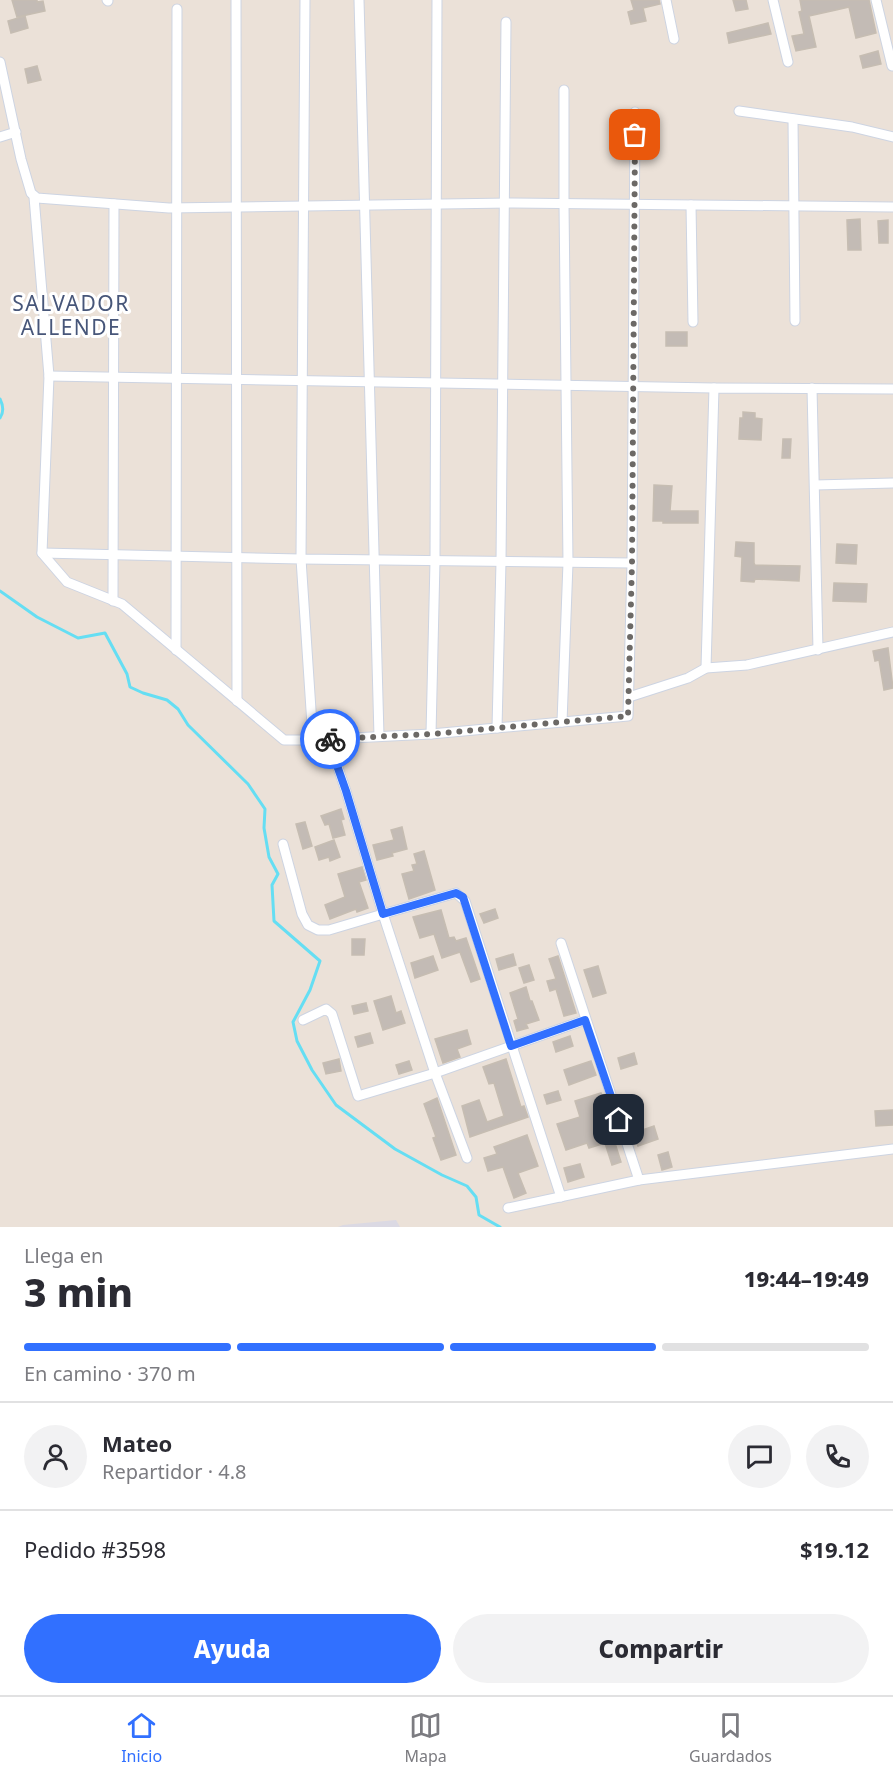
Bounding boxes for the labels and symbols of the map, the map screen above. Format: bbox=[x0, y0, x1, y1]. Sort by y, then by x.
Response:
pin bbox=[609, 109, 660, 160]
district label: SALVADOR ALLENDE bbox=[12, 289, 130, 341]
courier bbox=[300, 709, 360, 769]
pin bbox=[593, 1094, 644, 1145]

